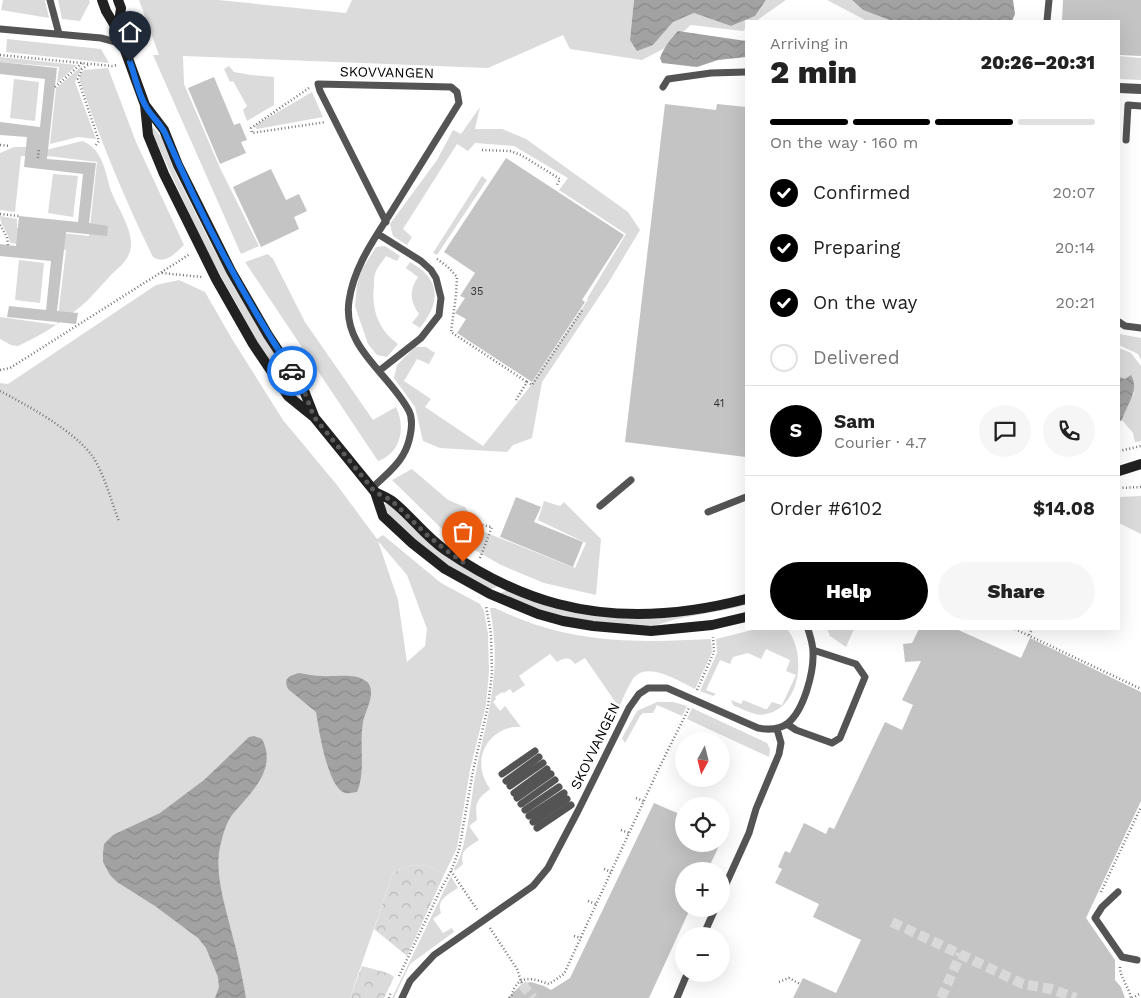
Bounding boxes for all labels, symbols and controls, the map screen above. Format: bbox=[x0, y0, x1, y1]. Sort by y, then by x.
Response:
pin bbox=[109, 11, 151, 62]
icon: home bbox=[116, 18, 144, 46]
text: Arriving in bbox=[770, 34, 848, 53]
text: 20:26–20:31 bbox=[980, 51, 1095, 74]
text: 2 min bbox=[770, 53, 857, 91]
street label: SKOVVANGEN bbox=[340, 63, 434, 81]
text: On the way · 160 m bbox=[770, 133, 918, 152]
icon: check bbox=[770, 179, 798, 207]
text: Confirmed bbox=[813, 181, 910, 204]
text: 20:07 bbox=[1052, 183, 1095, 202]
icon: check bbox=[770, 234, 798, 262]
text: Preparing bbox=[813, 236, 900, 259]
text: 20:14 bbox=[1055, 238, 1095, 257]
house number: 35 bbox=[471, 285, 483, 298]
icon: check bbox=[770, 289, 798, 317]
text: On the way bbox=[813, 291, 917, 314]
text: 20:21 bbox=[1055, 293, 1095, 312]
courier bbox=[267, 346, 317, 396]
text: Delivered bbox=[813, 346, 900, 369]
icon: car bbox=[278, 357, 306, 385]
house number: 41 bbox=[714, 397, 724, 410]
button: chat bbox=[979, 405, 1031, 457]
button: phone bbox=[1043, 405, 1095, 457]
text: Sam bbox=[834, 410, 875, 433]
text: S bbox=[790, 419, 802, 442]
text: Courier · 4.7 bbox=[834, 433, 927, 452]
text: Order #6102 bbox=[770, 497, 882, 520]
text: $14.08 bbox=[1033, 497, 1095, 520]
pin bbox=[442, 511, 484, 562]
icon: bag bbox=[449, 518, 477, 546]
button: Help bbox=[770, 562, 928, 620]
button: Share bbox=[938, 562, 1095, 620]
street label: SKOVVANGEN bbox=[567, 700, 623, 792]
north arrow bbox=[675, 732, 730, 788]
map controls bbox=[675, 732, 730, 982]
button: locate bbox=[675, 797, 730, 852]
button: + bbox=[675, 862, 730, 917]
button: − bbox=[675, 927, 730, 982]

